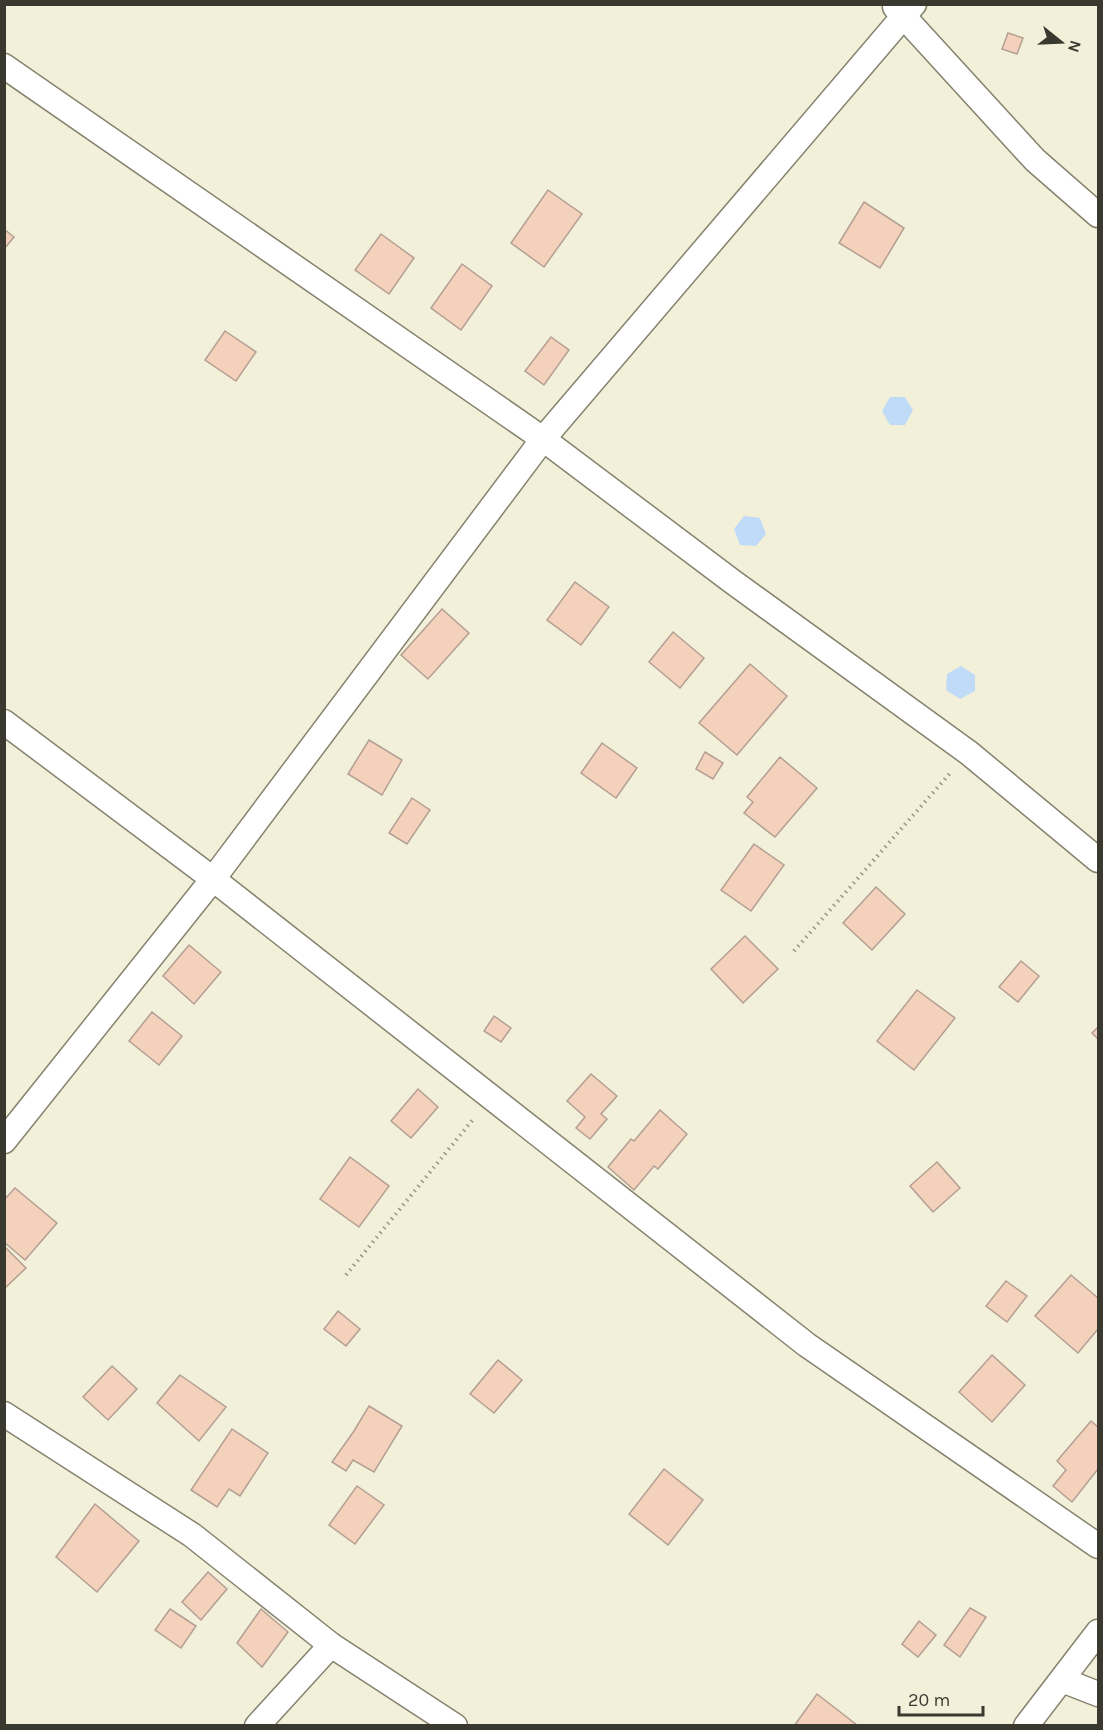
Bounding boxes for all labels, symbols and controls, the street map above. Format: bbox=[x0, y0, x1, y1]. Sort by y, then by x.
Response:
north arrow bbox=[1031, 12, 1091, 72]
text: N bbox=[1064, 38, 1086, 55]
scale bar bbox=[899, 1679, 983, 1717]
text: 20 m bbox=[908, 1689, 950, 1711]

